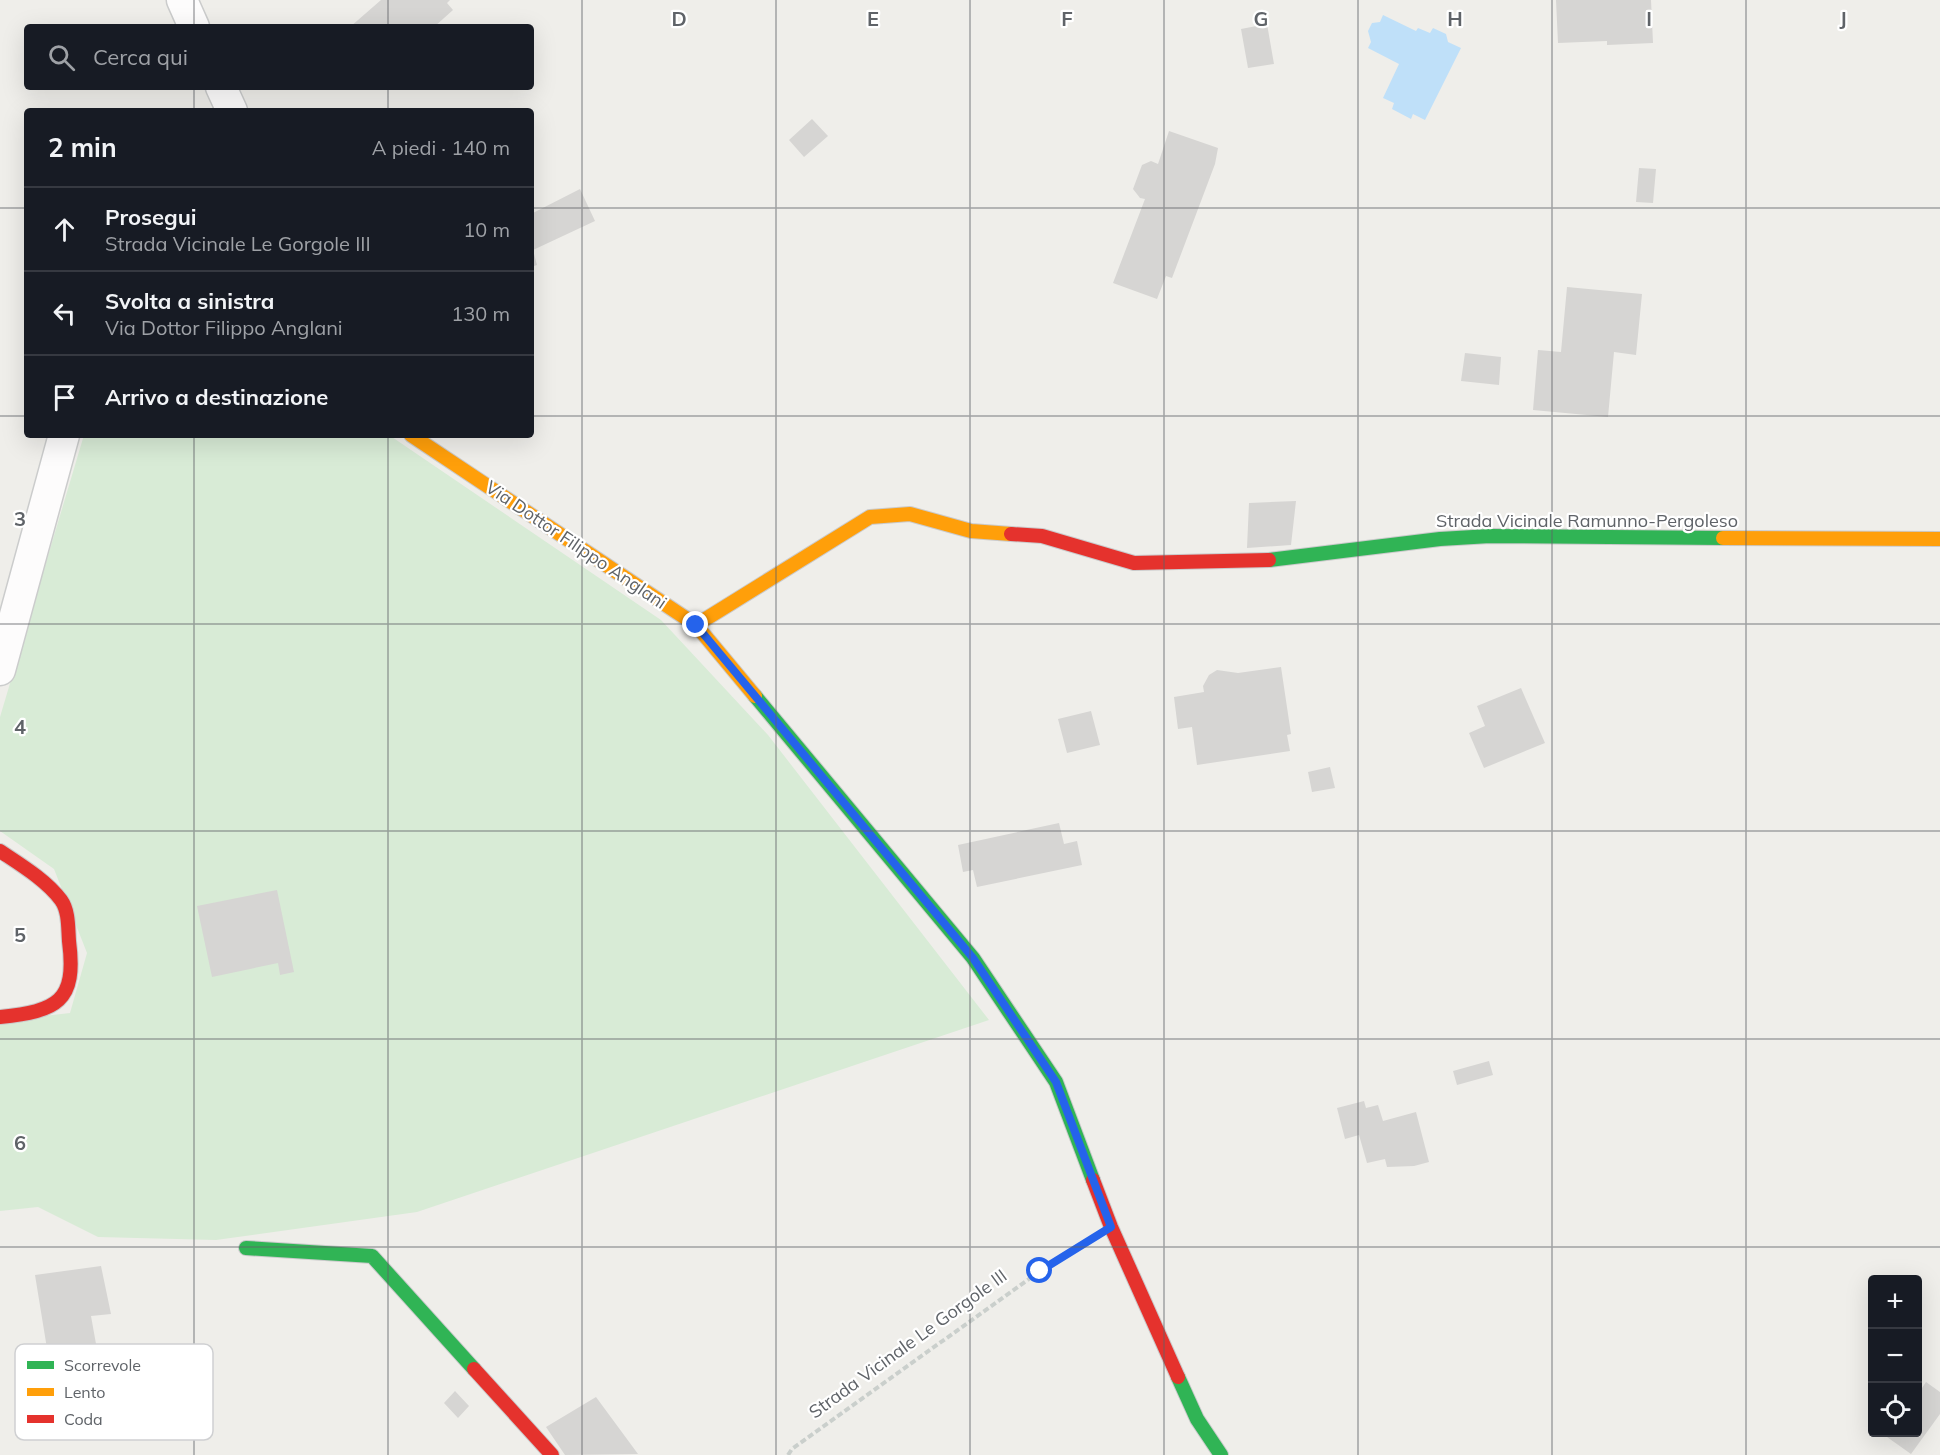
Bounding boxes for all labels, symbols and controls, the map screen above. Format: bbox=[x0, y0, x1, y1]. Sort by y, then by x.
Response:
text: D bbox=[671, 6, 687, 31]
text: E bbox=[867, 6, 879, 31]
text: F bbox=[1061, 6, 1073, 31]
text: G bbox=[1254, 6, 1268, 31]
text: H bbox=[1447, 6, 1463, 31]
text: I bbox=[1646, 6, 1652, 31]
text: J bbox=[1839, 6, 1847, 31]
search box bbox=[24, 24, 534, 90]
icon: search bbox=[45, 41, 78, 74]
text: Cerca qui bbox=[93, 43, 188, 71]
text: 2 min bbox=[48, 131, 117, 164]
text: A piedi · 140 m bbox=[372, 135, 510, 160]
text: Prosegui bbox=[105, 203, 197, 231]
icon: ahead bbox=[48, 213, 81, 246]
text: 10 m bbox=[463, 217, 510, 242]
text: Strada Vicinale Le Gorgole III bbox=[105, 231, 371, 256]
text: Svolta a sinistra bbox=[105, 287, 274, 315]
icon: left bbox=[48, 297, 81, 330]
text: 130 m bbox=[451, 301, 510, 326]
text: Via Dottor Filippo Anglani bbox=[105, 315, 343, 340]
icon: arrive bbox=[48, 381, 81, 414]
text: Arrivo a destinazione bbox=[105, 383, 328, 411]
street label: Via Dottor Filippo Anglani bbox=[481, 475, 671, 614]
text: 3 bbox=[14, 506, 26, 531]
street label: Strada Vicinale Ramunno-Pergoleso bbox=[1436, 509, 1738, 532]
route end bbox=[682, 611, 708, 637]
text: 4 bbox=[14, 714, 26, 739]
text: 5 bbox=[14, 922, 26, 947]
text: 6 bbox=[14, 1130, 26, 1155]
route start bbox=[1026, 1257, 1052, 1283]
street label: Strada Vicinale Le Gorgole III bbox=[804, 1264, 1011, 1423]
map controls bbox=[1868, 1275, 1922, 1437]
button: + bbox=[1868, 1275, 1922, 1329]
button: − bbox=[1868, 1329, 1922, 1383]
legend bbox=[15, 1344, 213, 1440]
text: Scorrevole bbox=[64, 1355, 141, 1375]
text: Lento bbox=[64, 1382, 105, 1402]
button: locate bbox=[1868, 1383, 1922, 1437]
text: Coda bbox=[64, 1409, 103, 1429]

